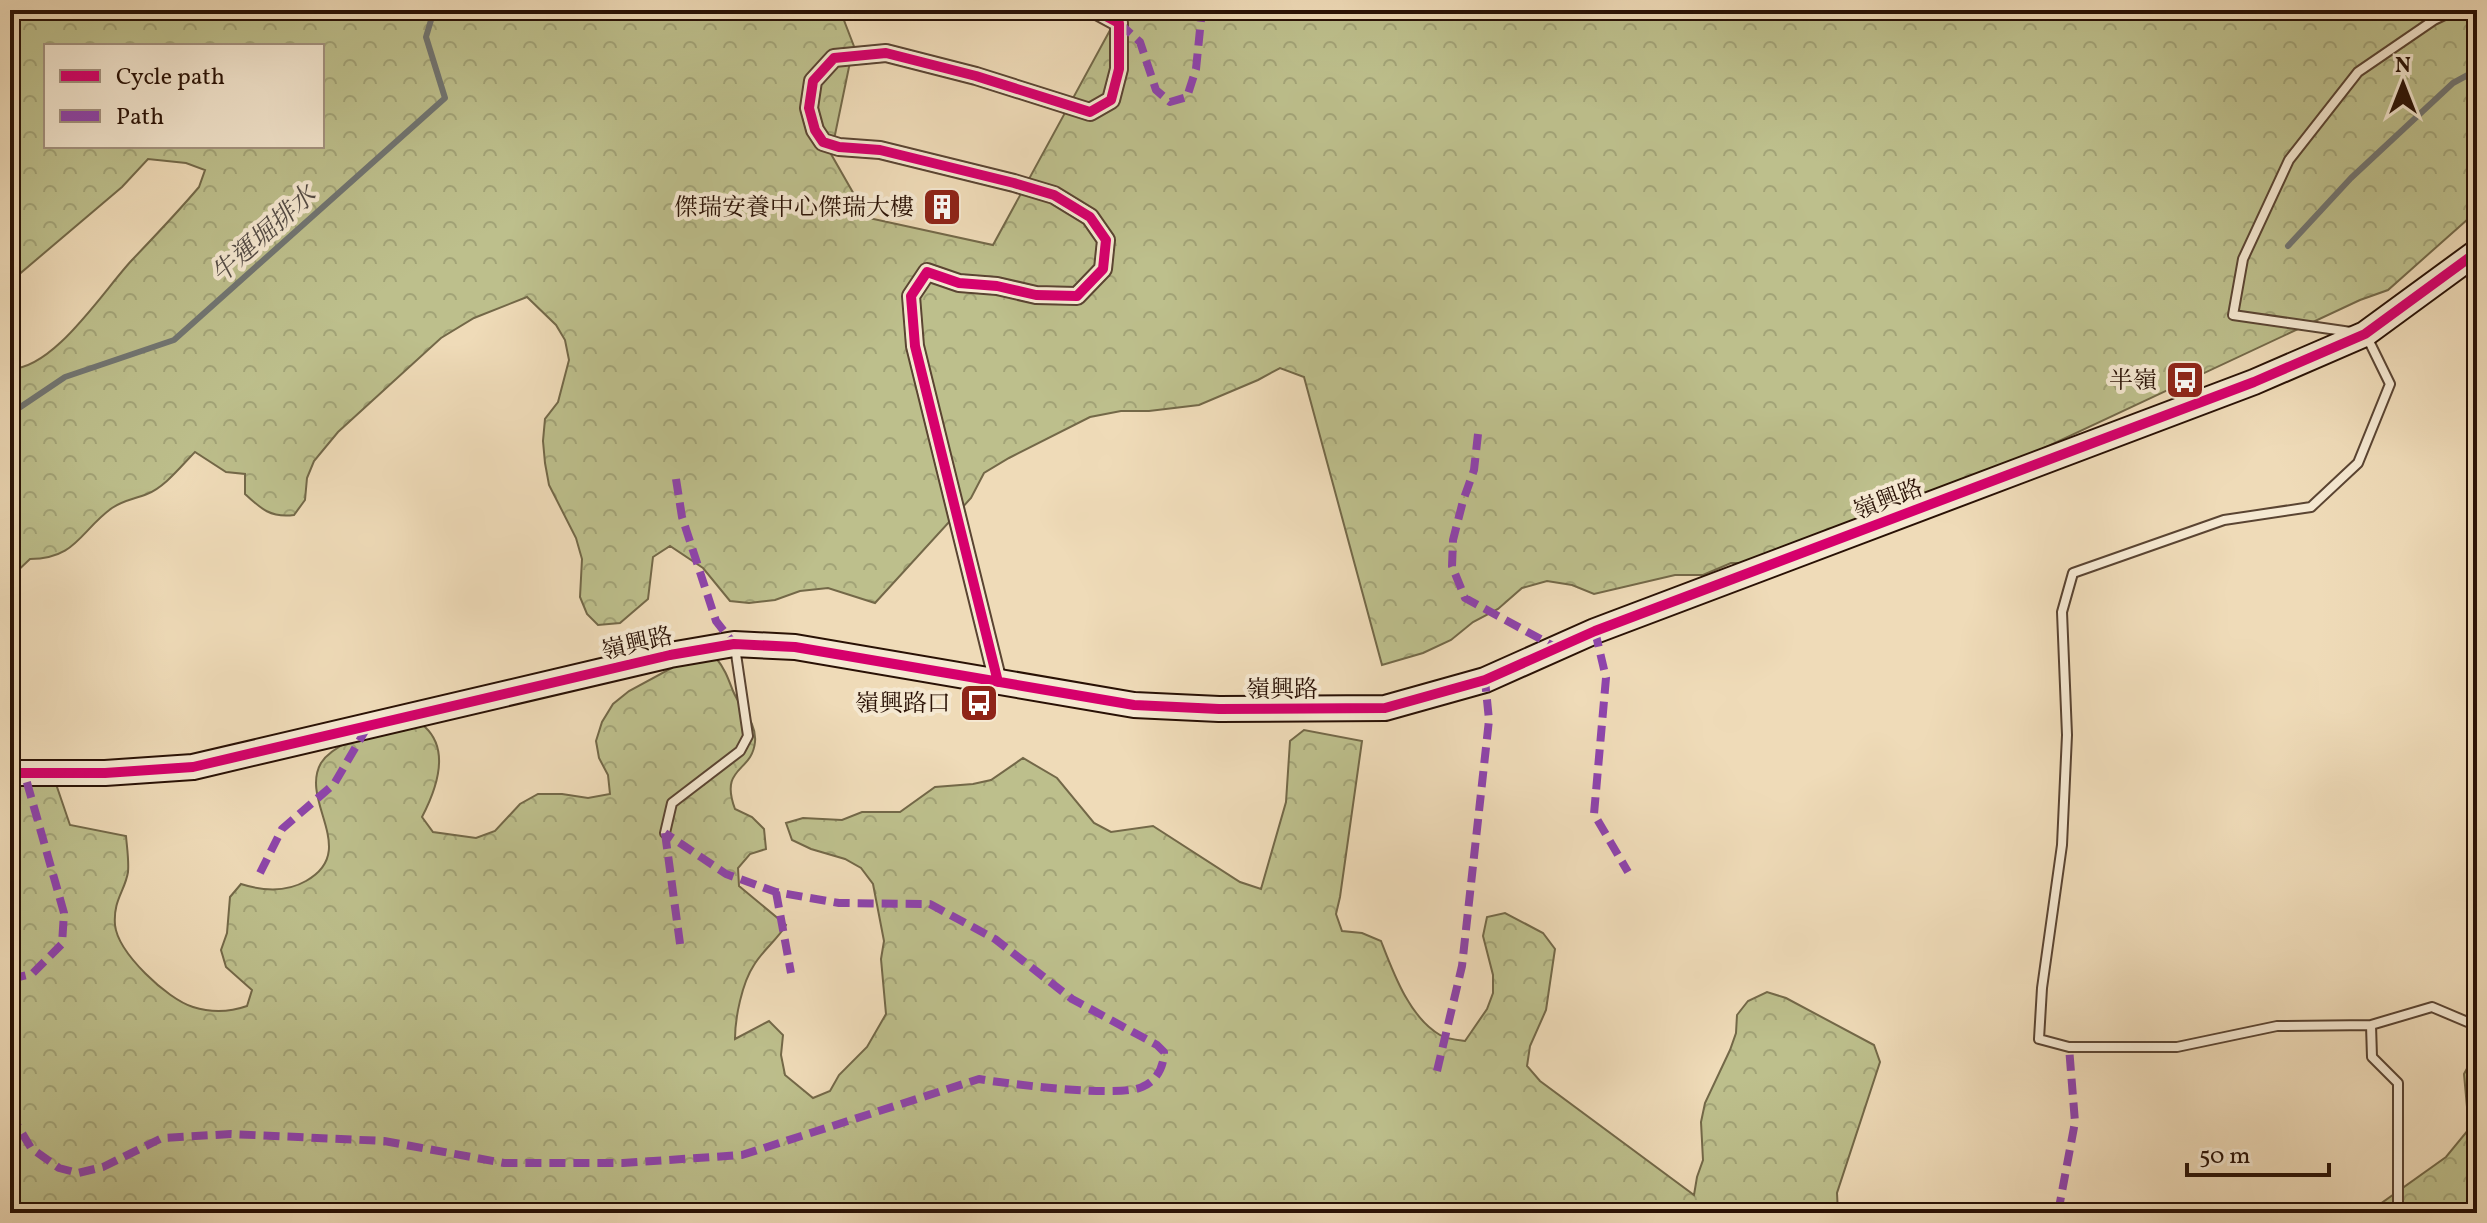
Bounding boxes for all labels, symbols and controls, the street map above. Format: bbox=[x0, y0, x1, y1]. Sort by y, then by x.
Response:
legend bbox=[44, 44, 324, 148]
north arrow bbox=[2363, 44, 2443, 124]
text: N bbox=[2395, 51, 2411, 82]
text: Cycle path bbox=[116, 61, 225, 95]
text: Path bbox=[116, 101, 164, 135]
water label: 牛運堀排水 bbox=[204, 177, 327, 292]
building icon: 傑瑞安養中心傑瑞大樓 bbox=[921, 186, 963, 228]
place label: 傑瑞安養中心傑瑞大樓 bbox=[674, 192, 914, 226]
bus stop icon: 半嶺 bbox=[2164, 359, 2206, 401]
place label: 半嶺 bbox=[2109, 365, 2157, 399]
street label: 嶺興路 bbox=[1849, 472, 1928, 530]
street label: 嶺興路 bbox=[599, 620, 676, 670]
street label: 嶺興路 bbox=[1246, 674, 1318, 708]
bus stop icon: 嶺興路口 bbox=[958, 682, 1000, 724]
place label: 嶺興路口 bbox=[855, 688, 951, 722]
scale bar bbox=[2187, 1127, 2329, 1177]
text: 50 m bbox=[2199, 1140, 2251, 1174]

